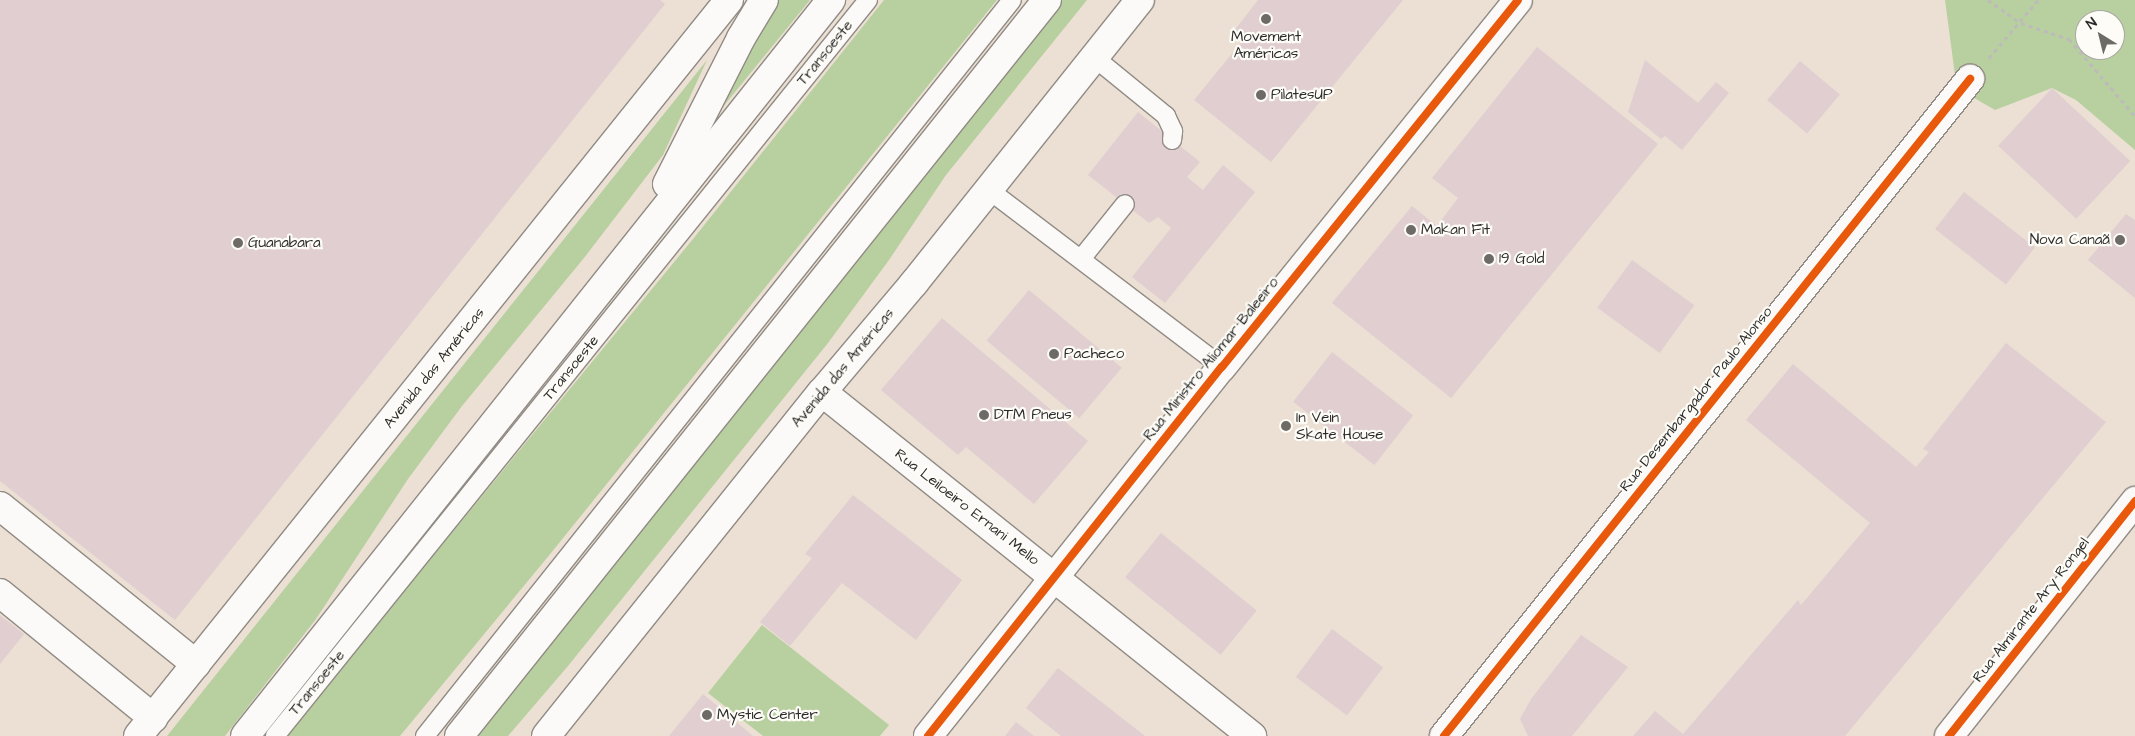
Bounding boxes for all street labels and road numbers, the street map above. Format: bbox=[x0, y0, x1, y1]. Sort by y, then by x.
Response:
street label: Transoeste bbox=[793, 17, 857, 89]
street label: Rua Ministro Aliomar Baleeiro bbox=[1140, 274, 1282, 444]
street label: Rua Desembargador Paulo Alonso bbox=[1616, 303, 1776, 495]
street label: Avenida das Américas bbox=[380, 304, 488, 432]
street label: Avenida das Américas bbox=[788, 305, 898, 431]
street label: Transoeste bbox=[539, 332, 603, 404]
street label: Rua Leiloeiro Ernani Mello bbox=[891, 445, 1043, 569]
street label: Rua Almirante Ary Rongel bbox=[1969, 534, 2093, 686]
street label: Transoeste bbox=[285, 647, 349, 719]

